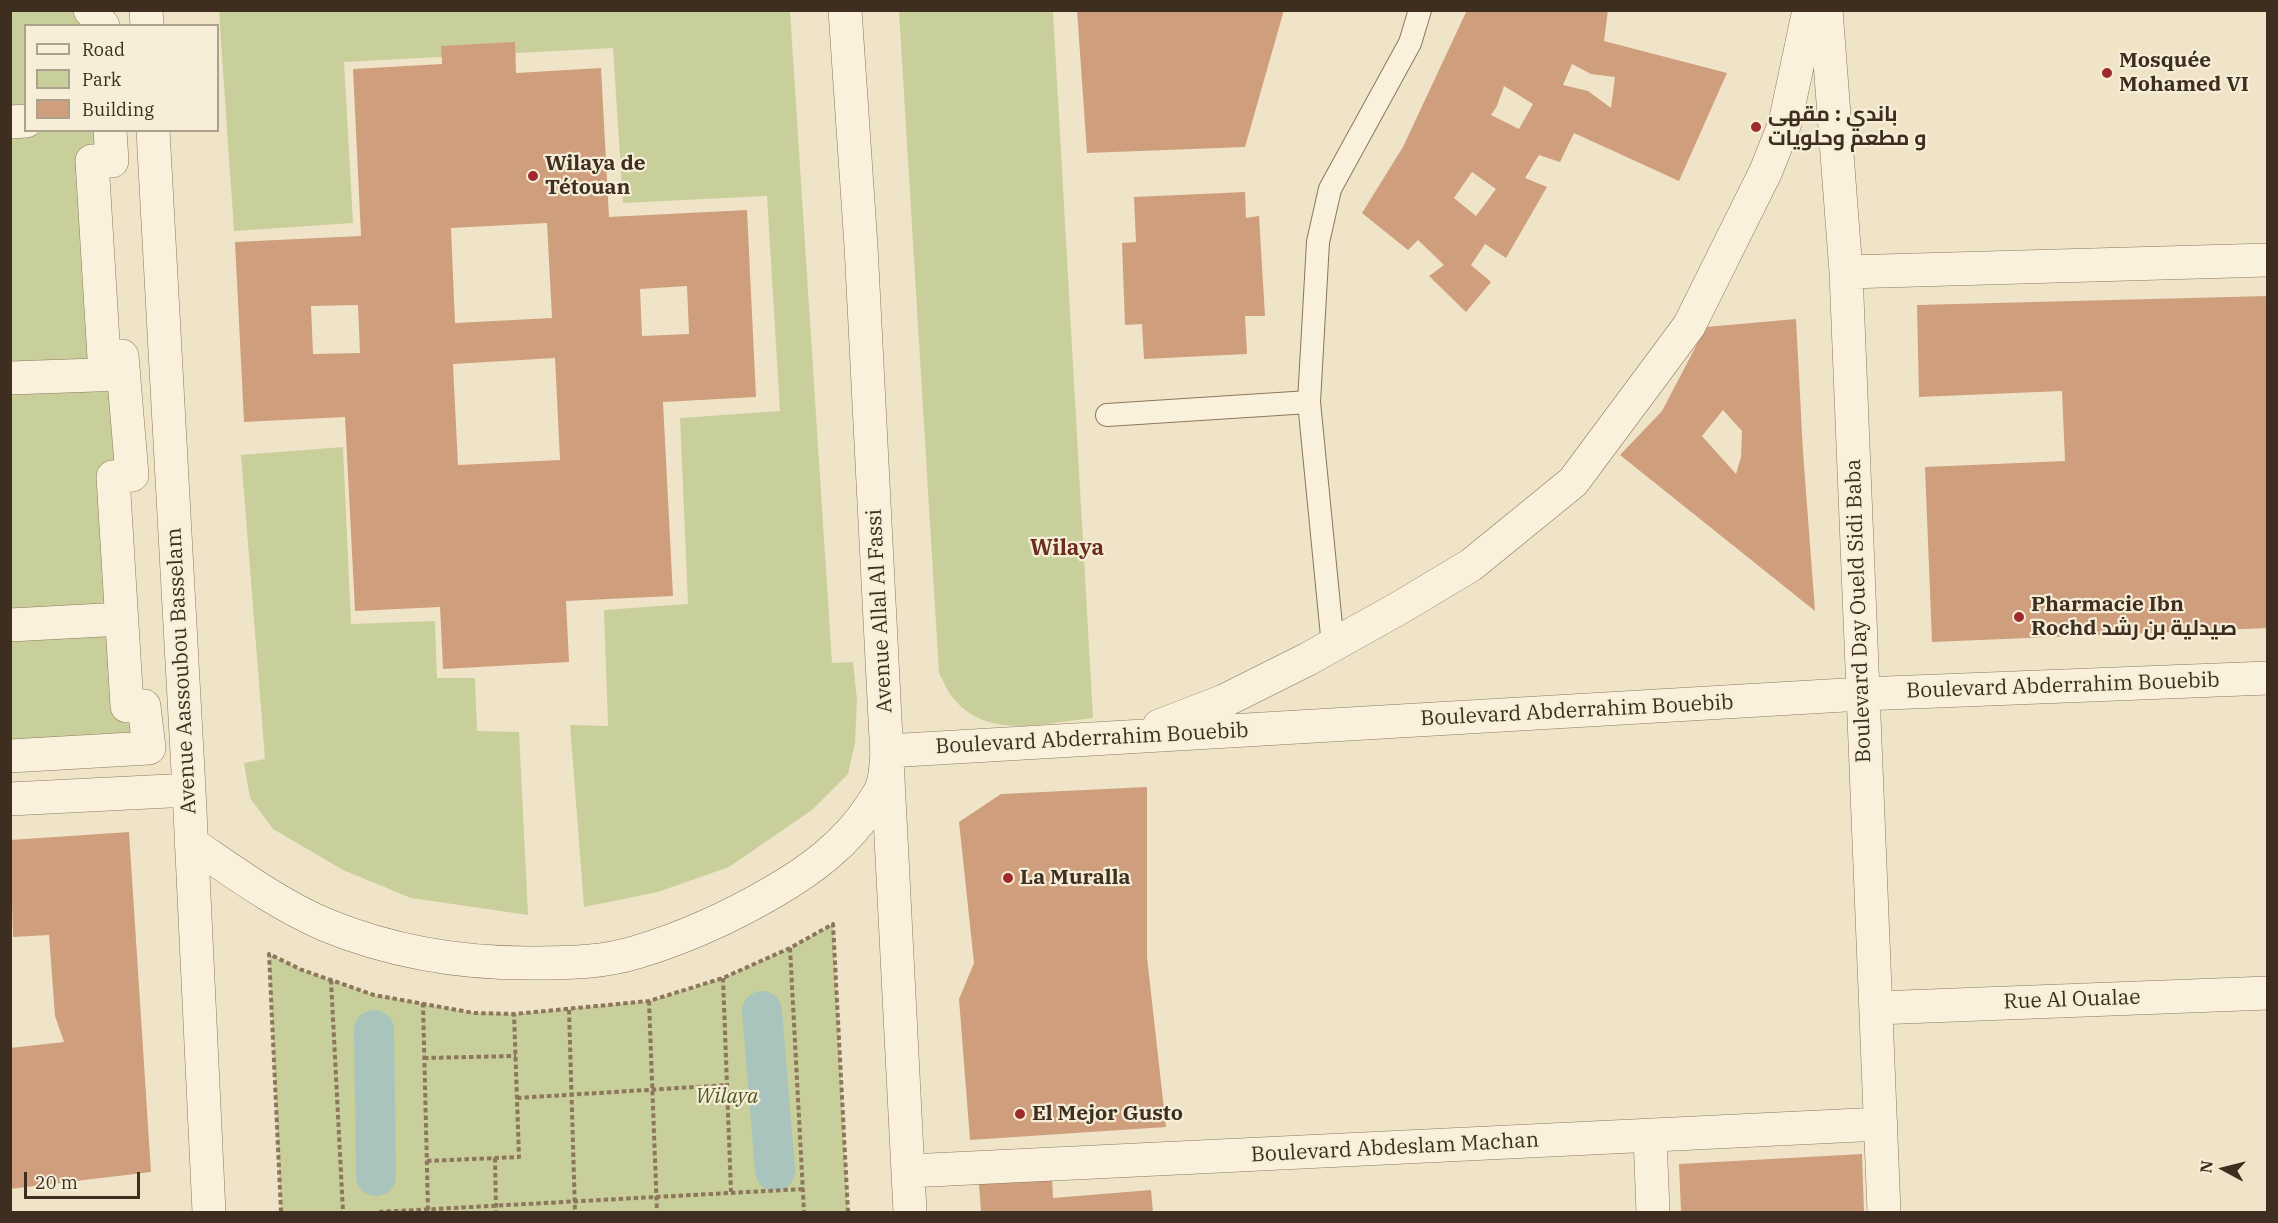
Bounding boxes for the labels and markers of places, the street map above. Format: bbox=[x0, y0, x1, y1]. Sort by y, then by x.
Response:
place label: Mosquée Mohamed VI bbox=[2119, 48, 2249, 98]
marker: Mosquée Mohamed VI bbox=[2100, 66, 2114, 80]
place label: باندي : مقهى و مطعم وحلويات bbox=[1768, 102, 1927, 152]
marker: باندي : مقهى و مطعم وحلويات bbox=[1749, 120, 1763, 134]
place label: Wilaya de Tétouan bbox=[545, 151, 646, 201]
marker: Wilaya de Tétouan bbox=[526, 169, 540, 183]
place label: Pharmacie Ibn Rochd صيدلية بن رشد bbox=[2031, 592, 2237, 642]
marker: Pharmacie Ibn Rochd صيدلية بن رشد bbox=[2012, 610, 2026, 624]
place label: La Muralla bbox=[1020, 865, 1131, 891]
marker: La Muralla bbox=[1001, 871, 1015, 885]
place label: El Mejor Gusto bbox=[1032, 1101, 1183, 1127]
marker: El Mejor Gusto bbox=[1013, 1107, 1027, 1121]

